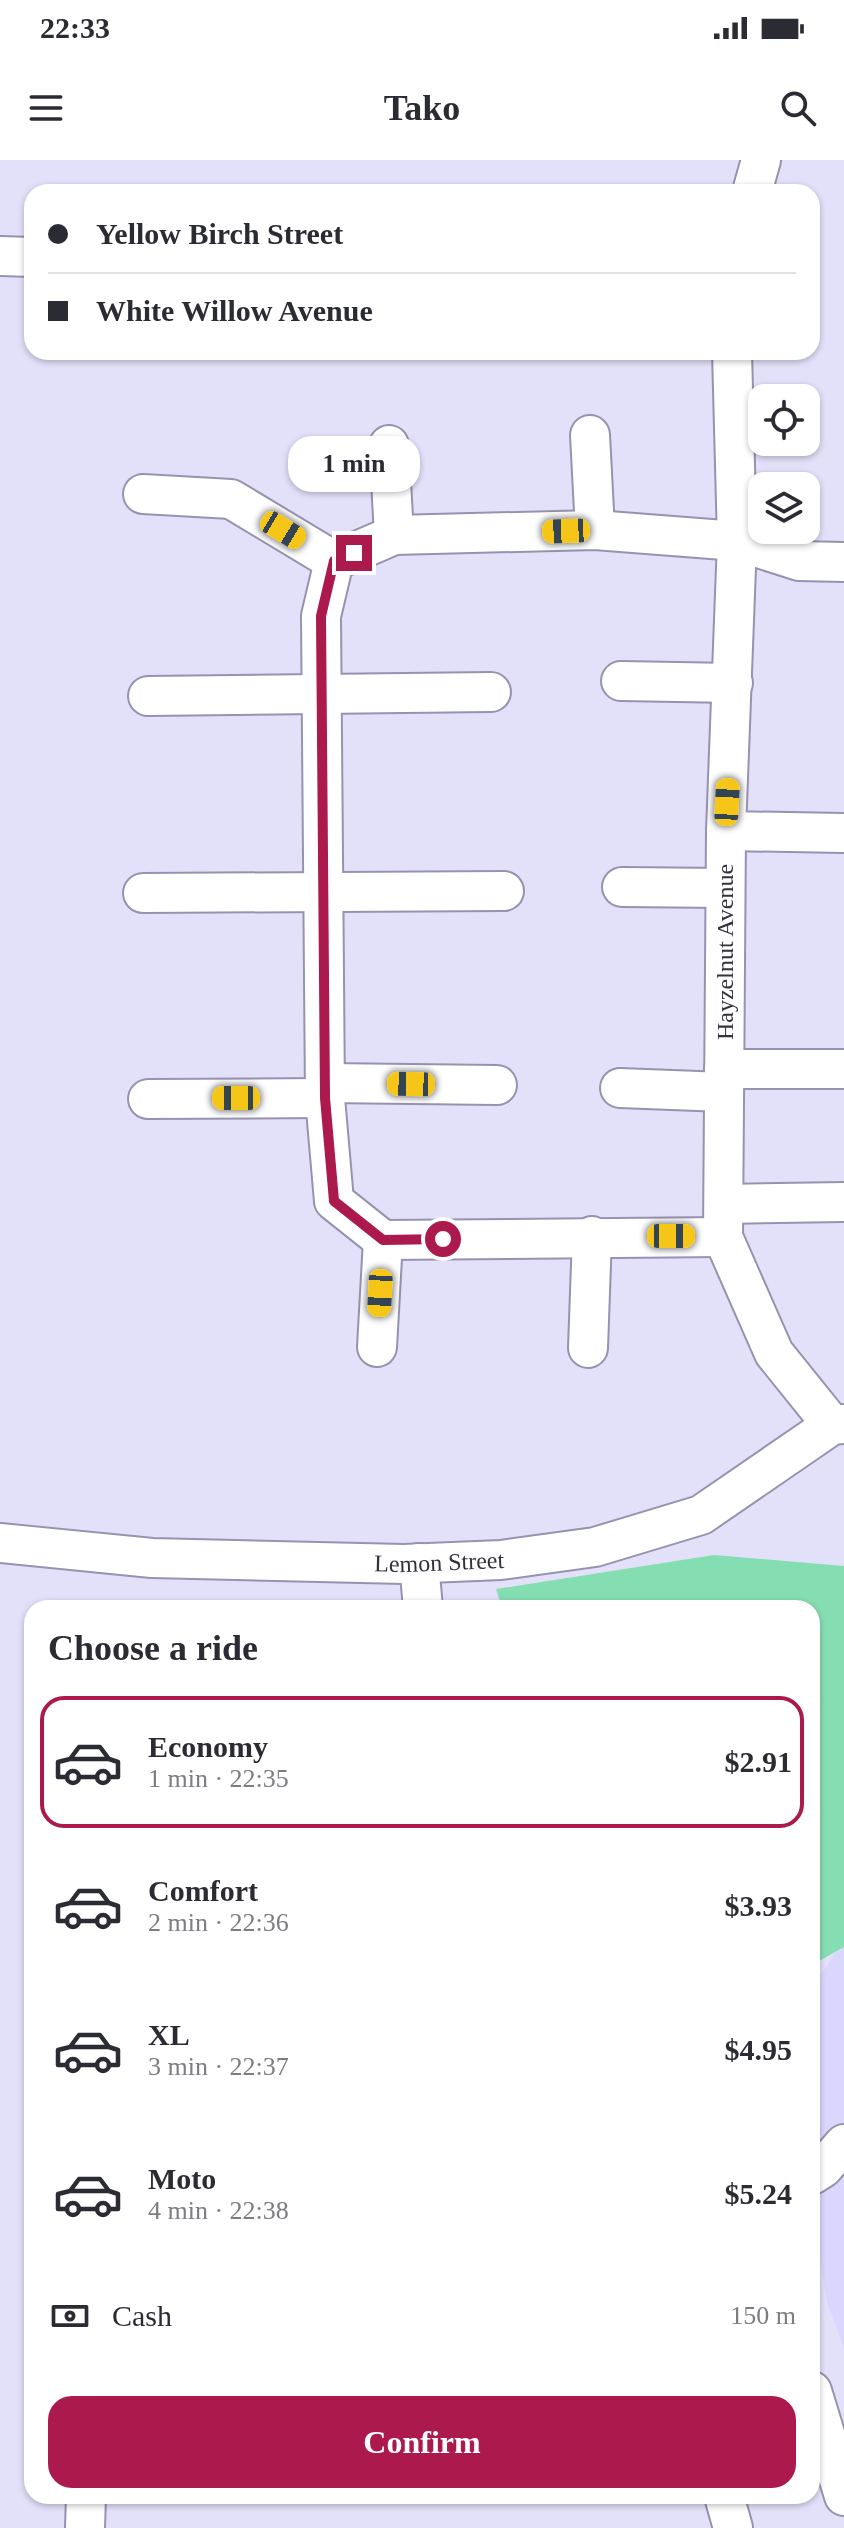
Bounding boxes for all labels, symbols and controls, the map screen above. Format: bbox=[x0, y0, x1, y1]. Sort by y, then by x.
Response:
text: 22:33 bbox=[40, 11, 110, 44]
icon: menu bbox=[24, 86, 68, 130]
icon: search bbox=[776, 86, 820, 130]
text: Tako bbox=[384, 88, 460, 128]
text: Yellow Birch Street bbox=[96, 217, 343, 250]
text: White Willow Avenue bbox=[96, 294, 373, 327]
map controls bbox=[748, 384, 820, 544]
button: locate bbox=[748, 384, 820, 456]
callout: 1 min bbox=[288, 437, 420, 493]
text: 1 min bbox=[323, 449, 385, 478]
button: layers bbox=[748, 472, 820, 544]
car bbox=[256, 507, 310, 553]
car bbox=[542, 518, 590, 544]
route end bbox=[336, 535, 372, 571]
car bbox=[714, 777, 740, 827]
street label: Hayzelnut Avenue bbox=[712, 864, 738, 1040]
car bbox=[387, 1072, 435, 1096]
car bbox=[212, 1086, 260, 1110]
route start bbox=[425, 1221, 461, 1257]
car bbox=[647, 1224, 695, 1248]
car bbox=[367, 1268, 393, 1318]
street label: Lemon Street bbox=[374, 1547, 505, 1577]
text: Choose a ride bbox=[48, 1628, 258, 1668]
icon: car bbox=[52, 1726, 124, 1798]
text: Economy bbox=[148, 1730, 268, 1763]
text: $2.91 bbox=[725, 1745, 792, 1778]
text: 1 min · 22:35 bbox=[148, 1764, 289, 1793]
icon: car bbox=[52, 1870, 124, 1942]
text: Comfort bbox=[148, 1874, 258, 1907]
text: $3.93 bbox=[725, 1889, 792, 1922]
text: 2 min · 22:36 bbox=[148, 1908, 289, 1937]
icon: car bbox=[52, 2014, 124, 2086]
text: XL bbox=[148, 2018, 190, 2051]
text: $4.95 bbox=[725, 2033, 792, 2066]
text: 3 min · 22:37 bbox=[148, 2052, 289, 2081]
icon: car bbox=[52, 2158, 124, 2230]
text: Moto bbox=[148, 2162, 216, 2195]
text: $5.24 bbox=[725, 2177, 792, 2210]
text: 4 min · 22:38 bbox=[148, 2196, 289, 2225]
icon: cash bbox=[48, 2294, 92, 2338]
text: Cash bbox=[112, 2299, 172, 2332]
text: 150 m bbox=[730, 2301, 796, 2330]
button: Confirm bbox=[48, 2396, 796, 2488]

